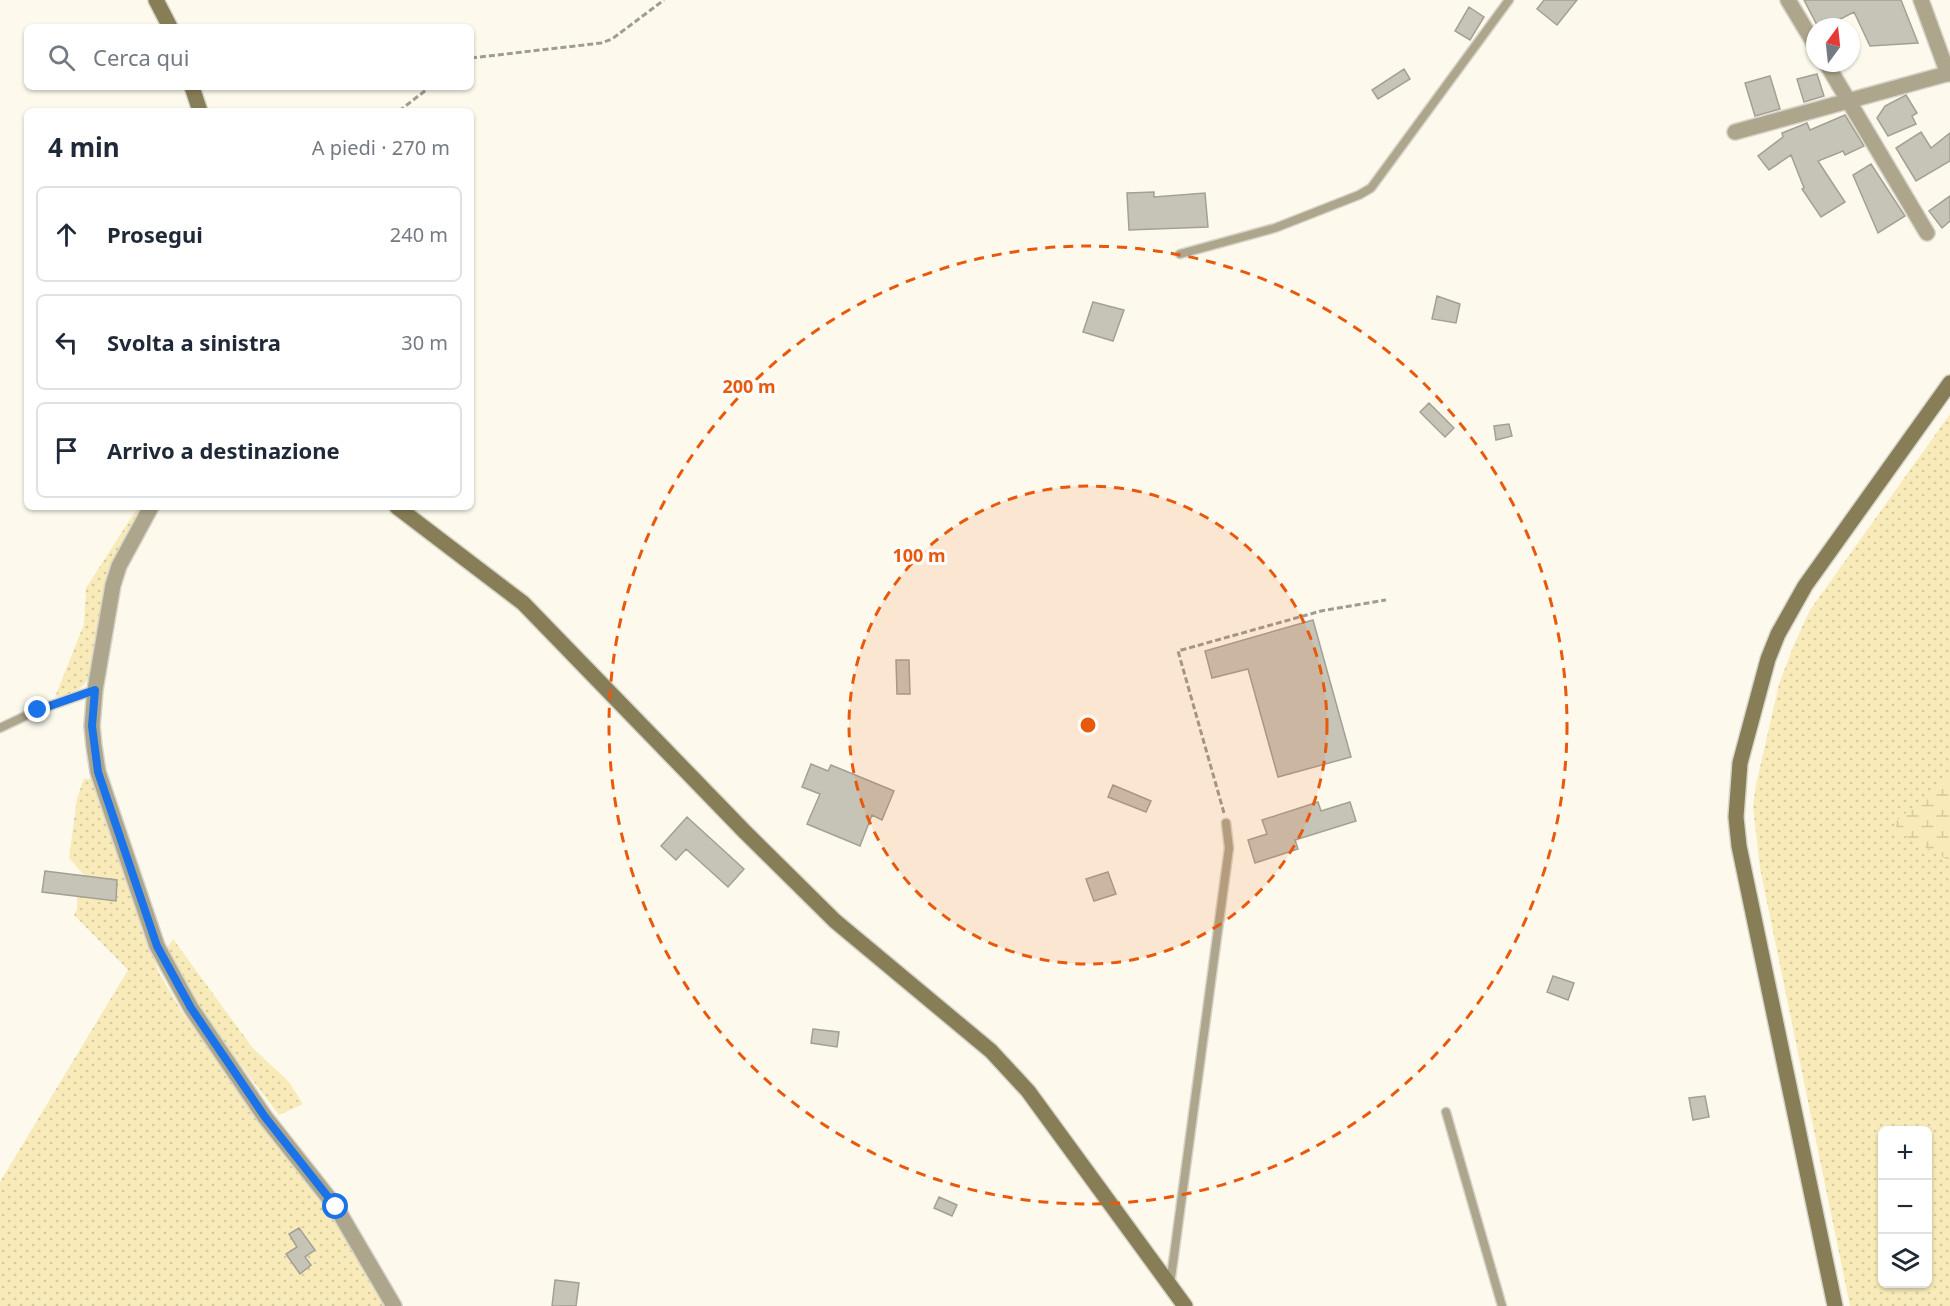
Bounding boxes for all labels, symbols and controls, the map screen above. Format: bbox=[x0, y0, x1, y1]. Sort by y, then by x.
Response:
north arrow bbox=[1806, 18, 1860, 72]
search box bbox=[24, 24, 474, 90]
icon: search bbox=[45, 41, 78, 74]
text: Cerca qui bbox=[93, 42, 189, 72]
text: 4 min bbox=[48, 129, 120, 165]
text: A piedi · 270 m bbox=[312, 134, 450, 161]
icon: ahead bbox=[50, 218, 83, 251]
text: Prosegui bbox=[107, 219, 203, 249]
text: 240 m bbox=[390, 221, 448, 248]
icon: left bbox=[50, 326, 83, 359]
text: Svolta a sinistra bbox=[107, 327, 281, 357]
text: 30 m bbox=[401, 329, 448, 356]
text: 200 m bbox=[722, 374, 776, 398]
icon: arrive bbox=[50, 434, 83, 467]
text: Arrivo a destinazione bbox=[107, 435, 340, 465]
text: 100 m bbox=[892, 543, 946, 567]
route end bbox=[24, 696, 50, 722]
centre of rings bbox=[1078, 715, 1098, 735]
map controls bbox=[1878, 1126, 1932, 1288]
button: + bbox=[1878, 1126, 1932, 1180]
button: − bbox=[1878, 1180, 1932, 1234]
route start bbox=[322, 1193, 348, 1219]
button: layers bbox=[1878, 1234, 1932, 1288]

